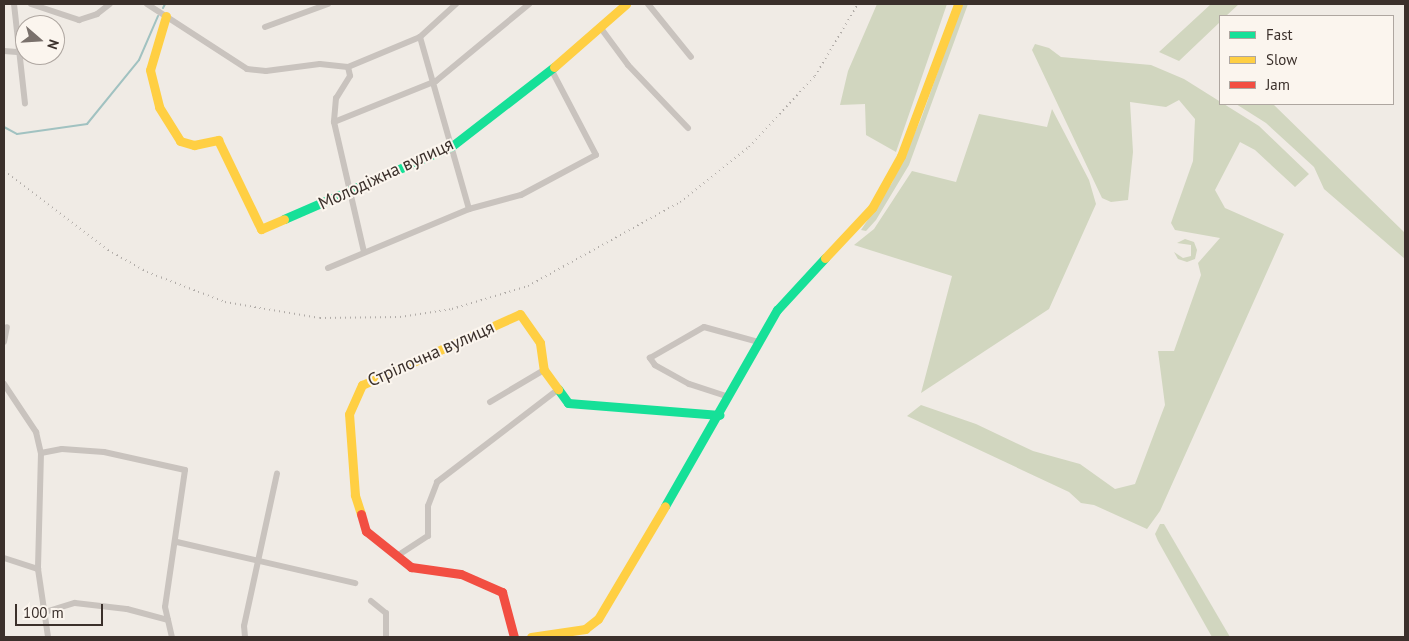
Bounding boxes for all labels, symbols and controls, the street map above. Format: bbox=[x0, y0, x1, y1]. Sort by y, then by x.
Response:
north arrow bbox=[15, 15, 65, 65]
legend bbox=[1219, 15, 1394, 105]
text: Fast bbox=[1266, 25, 1293, 44]
text: N bbox=[43, 37, 63, 52]
text: Slow bbox=[1266, 50, 1297, 69]
text: Jam bbox=[1266, 75, 1290, 94]
street label: Молодіжна вулиця bbox=[315, 133, 457, 215]
street label: Стрілочна вулиця bbox=[364, 316, 498, 392]
scale bar bbox=[18, 594, 105, 626]
text: 100 m bbox=[23, 603, 64, 622]

